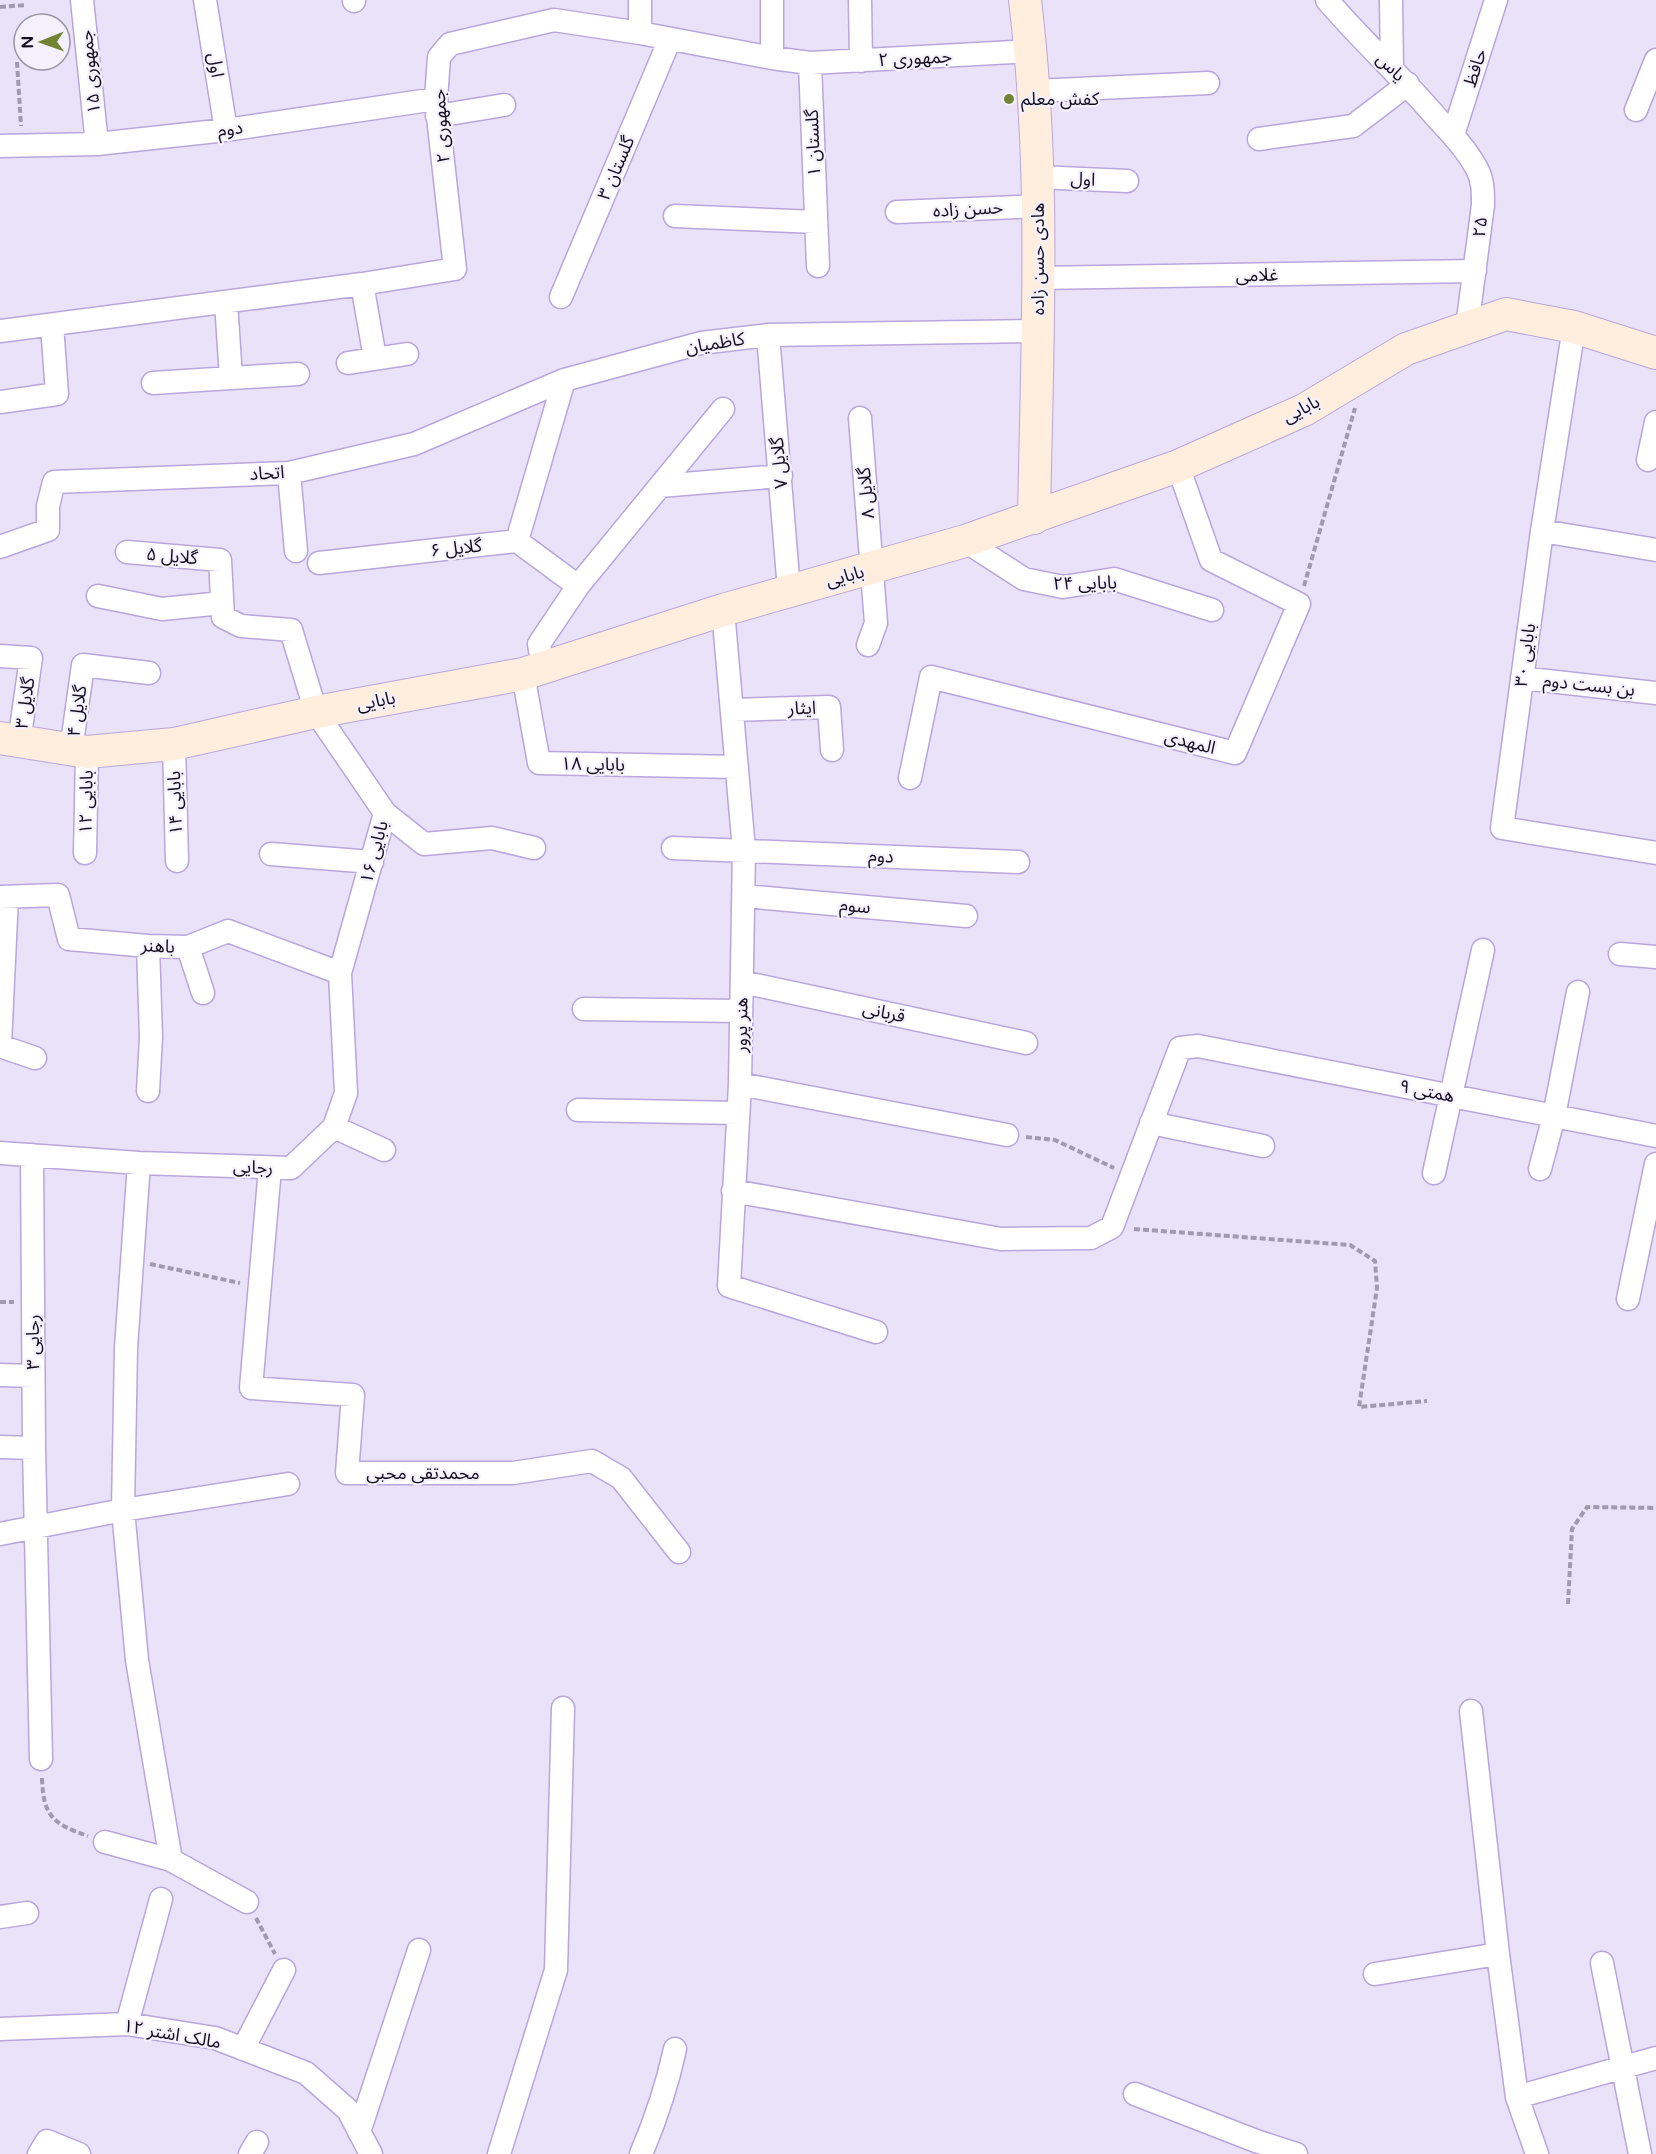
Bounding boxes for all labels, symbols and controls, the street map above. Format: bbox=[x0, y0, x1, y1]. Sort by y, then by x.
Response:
north arrow bbox=[12, 12, 72, 72]
street label: جمهوری ۱۵ bbox=[75, 29, 105, 115]
text: N bbox=[18, 36, 38, 49]
street label: جمهوری ۲ bbox=[878, 45, 952, 71]
street label: حافظ bbox=[1459, 46, 1491, 90]
street label: یاس bbox=[1372, 48, 1410, 86]
street label: اول bbox=[203, 51, 229, 79]
street label: جمهوری ۲ bbox=[427, 88, 455, 164]
place label: کفش معلم bbox=[1021, 88, 1100, 112]
marker: کفش معلم bbox=[1002, 92, 1016, 106]
street label: گلستان ۱ bbox=[801, 108, 825, 177]
street label: دوم bbox=[216, 116, 245, 145]
street label: گلستان ۳ bbox=[593, 132, 640, 203]
street label: اول bbox=[1070, 167, 1096, 191]
street label: حسن زاده bbox=[932, 196, 1004, 222]
street label: هادی حسن زاده bbox=[1027, 203, 1049, 315]
street label: ۲۵ bbox=[1468, 215, 1492, 239]
street label: غلامی bbox=[1236, 264, 1278, 286]
street label: کاظمیان bbox=[684, 327, 747, 359]
street label: بابایی bbox=[1279, 390, 1323, 428]
street label: گلایل ۷ bbox=[766, 436, 792, 490]
street label: اتحاد bbox=[249, 461, 285, 485]
street label: گلایل ۸ bbox=[853, 466, 879, 520]
street label: گلایل ۶ bbox=[429, 534, 483, 562]
street label: گلایل ۵ bbox=[145, 543, 199, 569]
street label: بابایی bbox=[823, 560, 867, 592]
street label: بابایی ۲۴ bbox=[1053, 571, 1117, 595]
street label: بابایی ۳۰ bbox=[1510, 622, 1540, 688]
street label: بن بست دوم bbox=[1542, 669, 1636, 704]
street label: گلایل ۳ bbox=[11, 675, 40, 730]
street label: گلایل ۴ bbox=[63, 683, 92, 738]
street label: بابایی bbox=[355, 687, 397, 715]
street label: ایثار bbox=[787, 697, 816, 720]
street label: المهدی bbox=[1162, 725, 1218, 759]
street label: بابایی ۱۸ bbox=[561, 752, 625, 776]
street label: بابایی ۱۲ bbox=[74, 770, 98, 834]
street label: بابایی ۱۴ bbox=[163, 771, 187, 835]
street label: بابایی ۱۶ bbox=[355, 818, 393, 886]
street label: دوم bbox=[868, 844, 894, 871]
street label: سوم bbox=[838, 894, 872, 921]
street label: باهنر bbox=[140, 934, 175, 958]
street label: هنر پرور bbox=[730, 997, 753, 1054]
street label: قربانی bbox=[861, 997, 907, 1027]
street label: همتی ۹ bbox=[1398, 1075, 1456, 1107]
street label: رجایی bbox=[232, 1155, 274, 1179]
street label: رجایی ۳ bbox=[22, 1314, 44, 1370]
street label: محمدتقی محبی bbox=[366, 1462, 480, 1484]
street label: مالک اشتر ۱۲ bbox=[121, 2015, 223, 2053]

